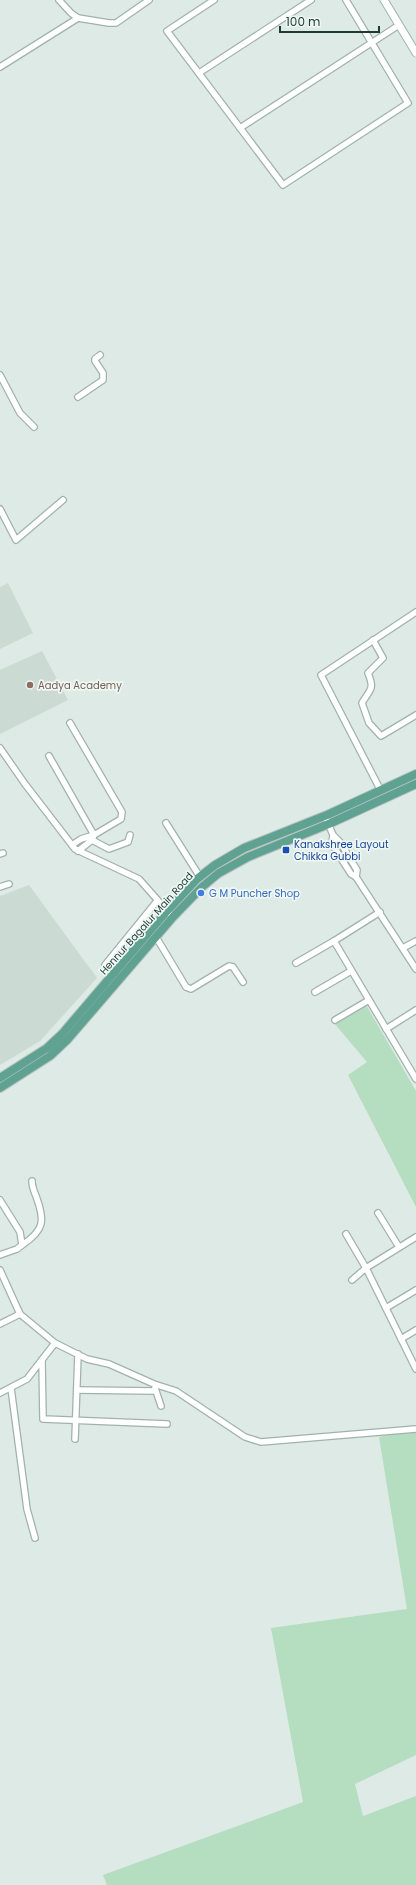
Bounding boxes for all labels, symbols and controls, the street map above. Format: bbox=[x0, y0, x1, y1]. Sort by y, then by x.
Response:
scale bar bbox=[280, 8, 379, 34]
text: 100 m bbox=[286, 13, 320, 30]
place label: Aadya Academy bbox=[38, 678, 122, 693]
marker: Aadya Academy bbox=[25, 680, 35, 690]
place label: Kanakshree Layout Chikka Gubbi bbox=[294, 837, 389, 864]
marker: Kanakshree Layout Chikka Gubbi bbox=[281, 845, 291, 855]
street label: Hennur Bagalur Main Road bbox=[96, 869, 197, 978]
place label: G M Puncher Shop bbox=[209, 886, 300, 901]
marker: G M Puncher Shop bbox=[196, 888, 206, 898]

